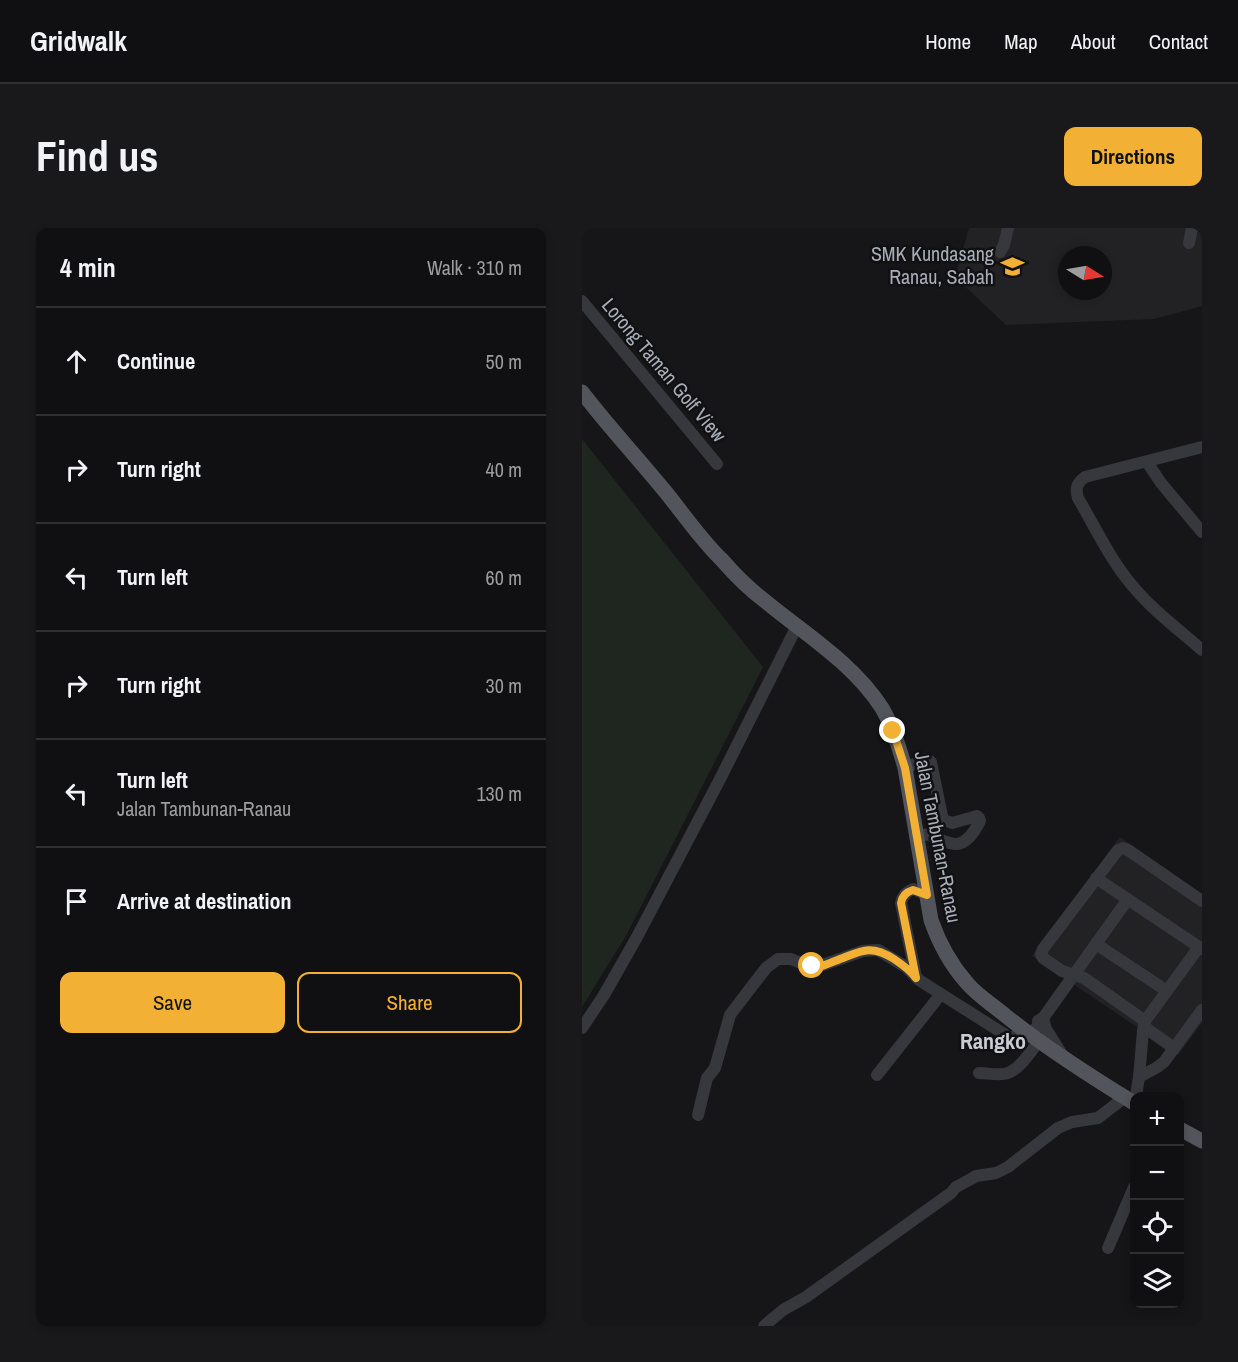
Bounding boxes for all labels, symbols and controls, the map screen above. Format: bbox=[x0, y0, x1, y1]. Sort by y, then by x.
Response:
text: Gridwalk bbox=[30, 22, 127, 60]
text: Home bbox=[925, 27, 971, 56]
text: Map bbox=[1004, 27, 1038, 56]
text: About bbox=[1071, 27, 1116, 56]
text: Contact bbox=[1149, 27, 1208, 56]
button: Directions bbox=[1064, 127, 1202, 186]
text: Find us bbox=[36, 128, 158, 184]
place label: SMK Kundasang Ranau, Sabah bbox=[871, 240, 994, 290]
north arrow bbox=[1058, 246, 1112, 300]
text: 4 min bbox=[60, 250, 116, 285]
school or university icon: SMK Kundasang Ranau, Sabah bbox=[999, 253, 1025, 279]
text: Walk · 310 m bbox=[427, 254, 522, 281]
street label: Lorong Taman Golf View bbox=[596, 292, 733, 448]
icon: ahead bbox=[60, 345, 93, 378]
text: Continue bbox=[117, 346, 195, 376]
text: 50 m bbox=[486, 348, 522, 375]
icon: right bbox=[60, 453, 93, 486]
text: Turn right bbox=[117, 454, 201, 484]
text: 40 m bbox=[486, 456, 522, 483]
icon: left bbox=[60, 561, 93, 594]
text: Turn left bbox=[117, 562, 188, 592]
text: 60 m bbox=[486, 564, 522, 591]
icon: right bbox=[60, 669, 93, 702]
text: Turn right bbox=[117, 670, 201, 700]
text: 30 m bbox=[486, 672, 522, 699]
route end bbox=[879, 717, 905, 743]
street label: Jalan Tambunan-Ranau bbox=[909, 749, 968, 925]
text: Turn left bbox=[117, 765, 188, 795]
icon: left bbox=[60, 777, 93, 810]
text: 130 m bbox=[476, 780, 522, 807]
text: Jalan Tambunan-Ranau bbox=[117, 795, 291, 822]
icon: arrive bbox=[60, 885, 93, 918]
text: Arrive at destination bbox=[117, 886, 291, 916]
route start bbox=[798, 952, 824, 978]
button: Save bbox=[60, 972, 285, 1033]
button: Share bbox=[297, 972, 522, 1033]
district label: Rangko bbox=[960, 1026, 1026, 1056]
map controls bbox=[1130, 1092, 1184, 1308]
button: + bbox=[1130, 1092, 1184, 1146]
button: − bbox=[1130, 1146, 1184, 1200]
button: locate bbox=[1130, 1200, 1184, 1254]
button: layers bbox=[1130, 1254, 1184, 1308]

